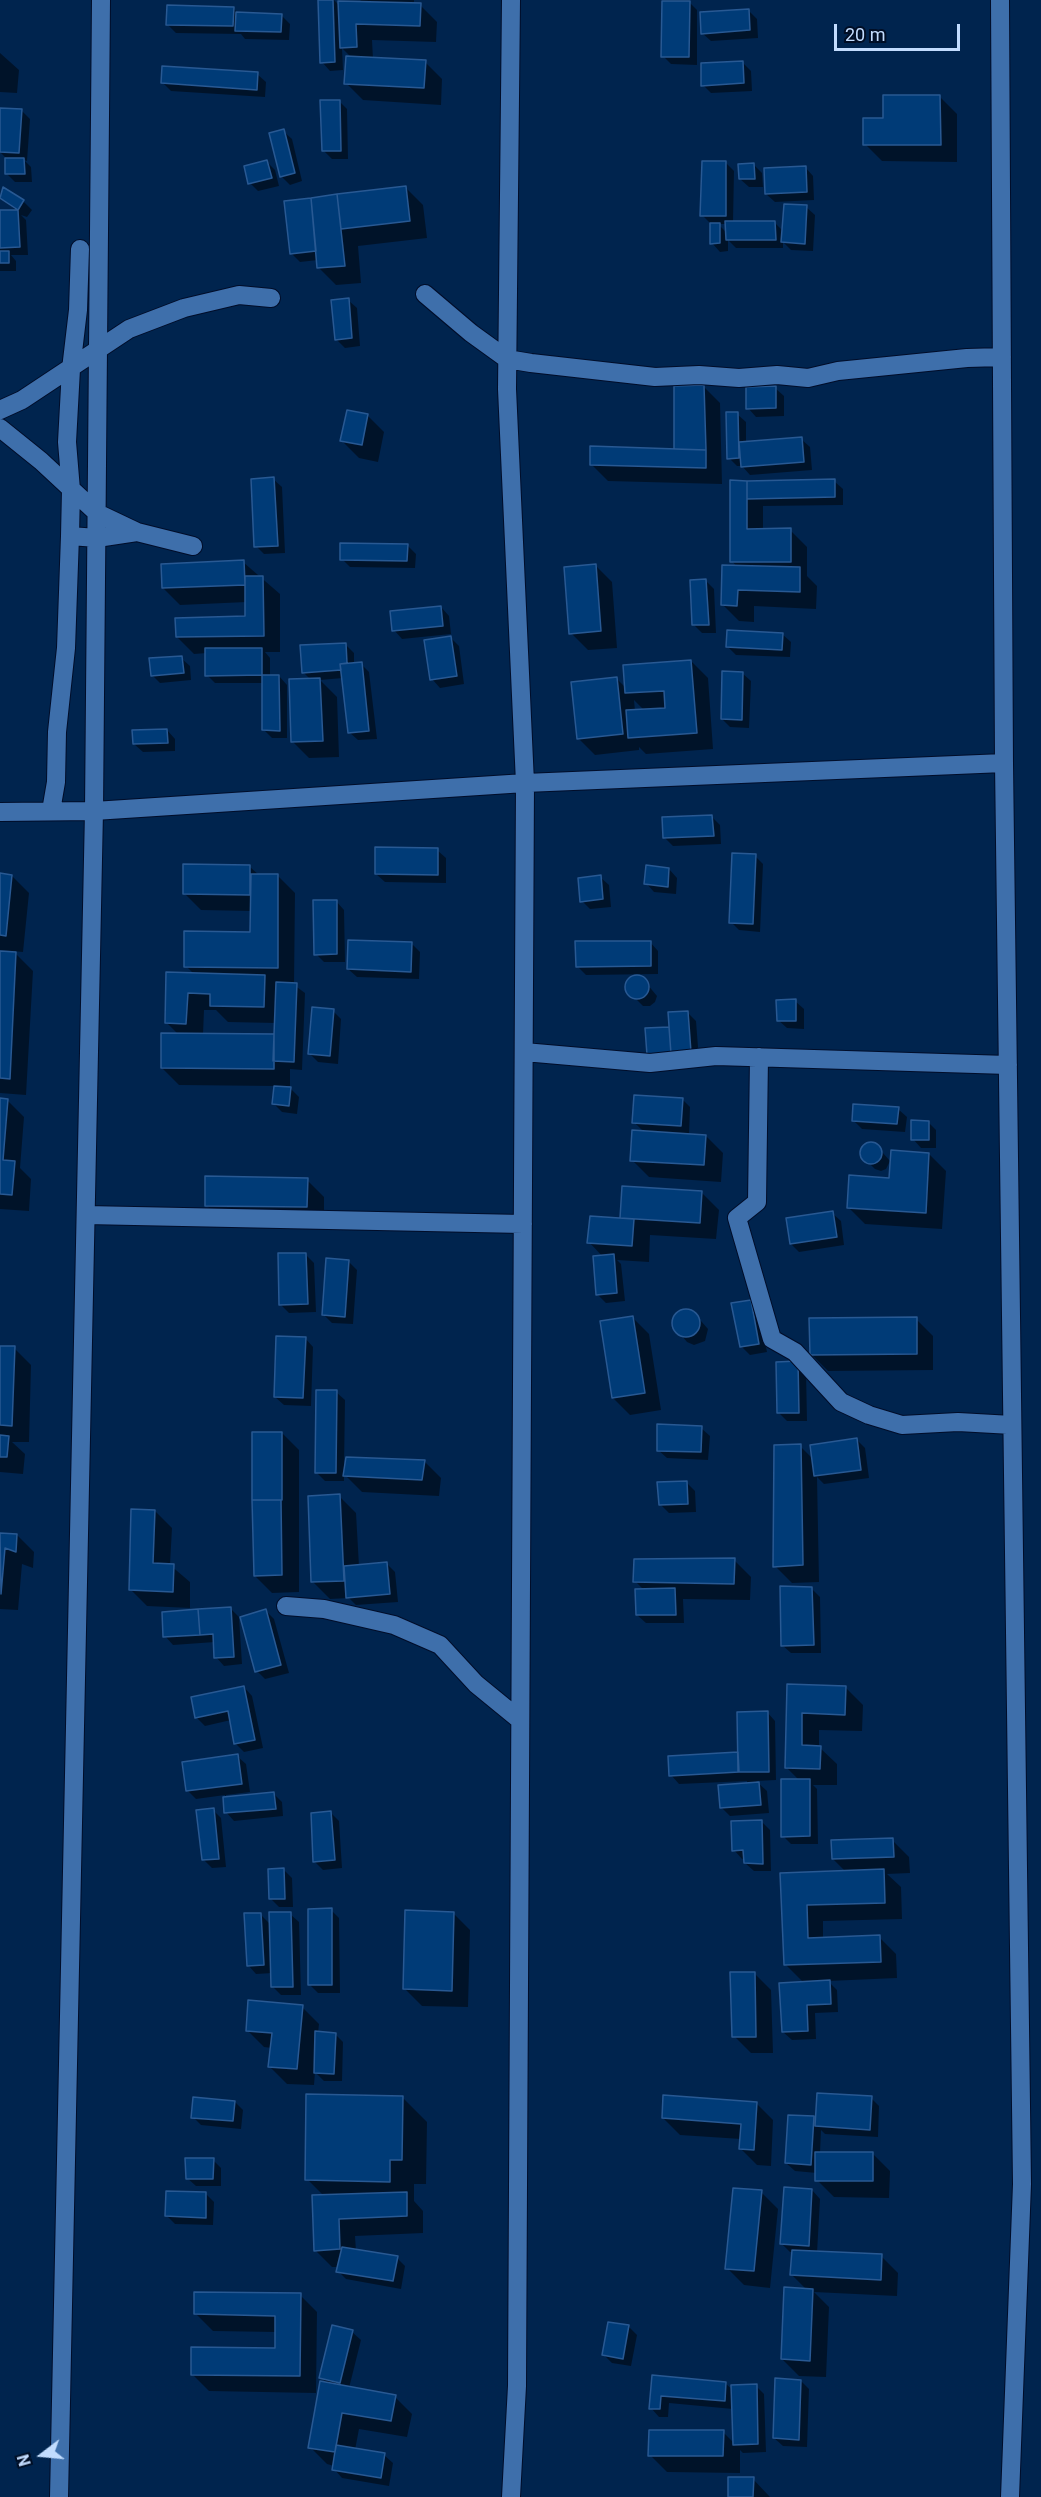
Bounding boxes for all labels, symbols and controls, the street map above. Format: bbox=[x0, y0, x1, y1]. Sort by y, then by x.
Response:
scale bar bbox=[837, 12, 963, 50]
text: 20 m bbox=[845, 24, 885, 45]
north arrow bbox=[12, 2425, 72, 2485]
text: N bbox=[14, 2452, 35, 2468]

